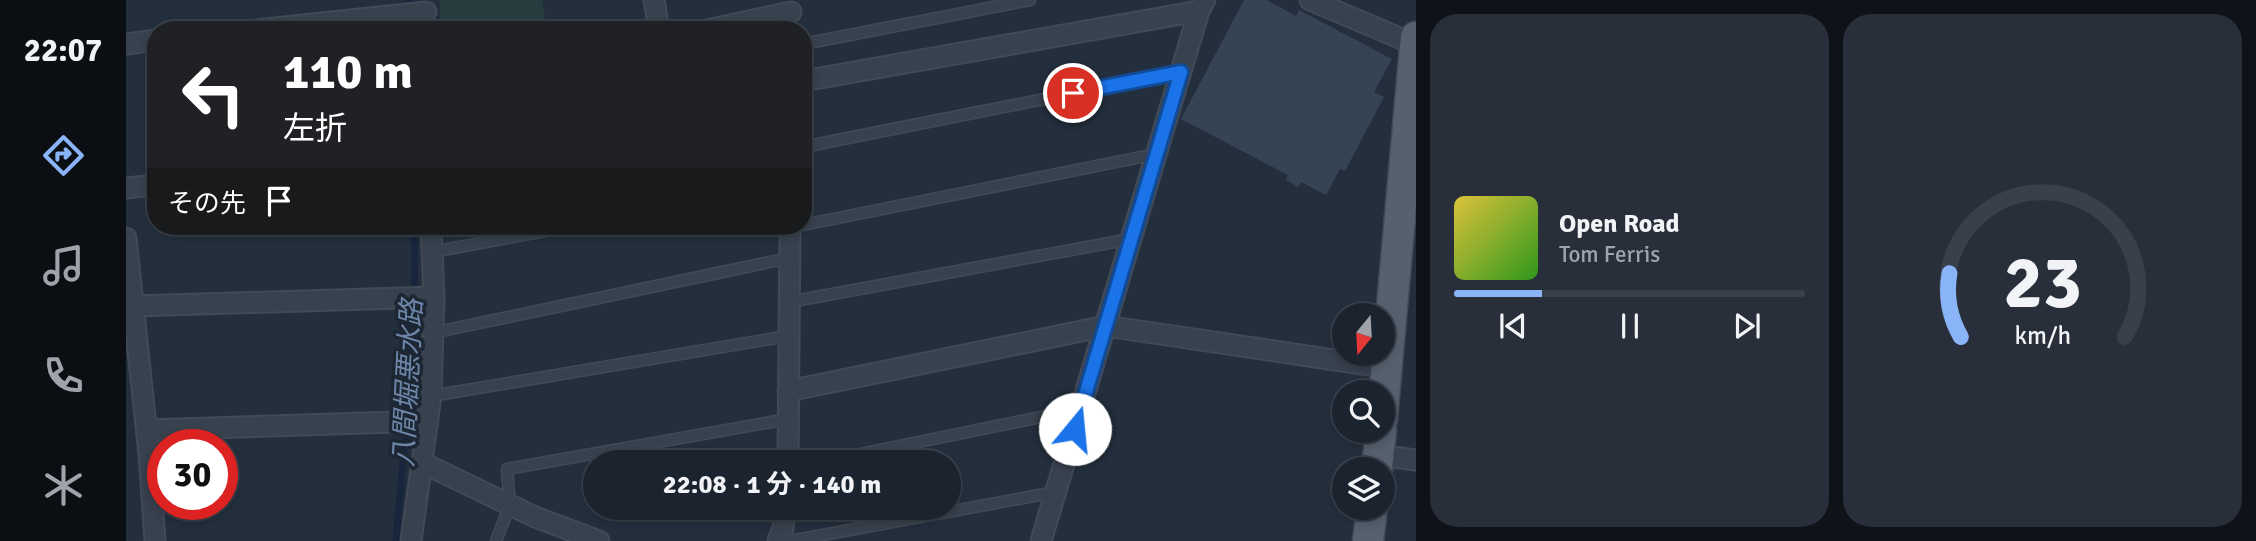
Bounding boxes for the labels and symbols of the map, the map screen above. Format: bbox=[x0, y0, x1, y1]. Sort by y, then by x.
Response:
pin bbox=[1043, 63, 1103, 123]
water label: 八間堀悪水路 bbox=[387, 296, 429, 468]
north arrow bbox=[1332, 303, 1395, 366]
position arrow bbox=[1038, 392, 1112, 466]
speed limit sign: 30 bbox=[147, 429, 238, 520]

